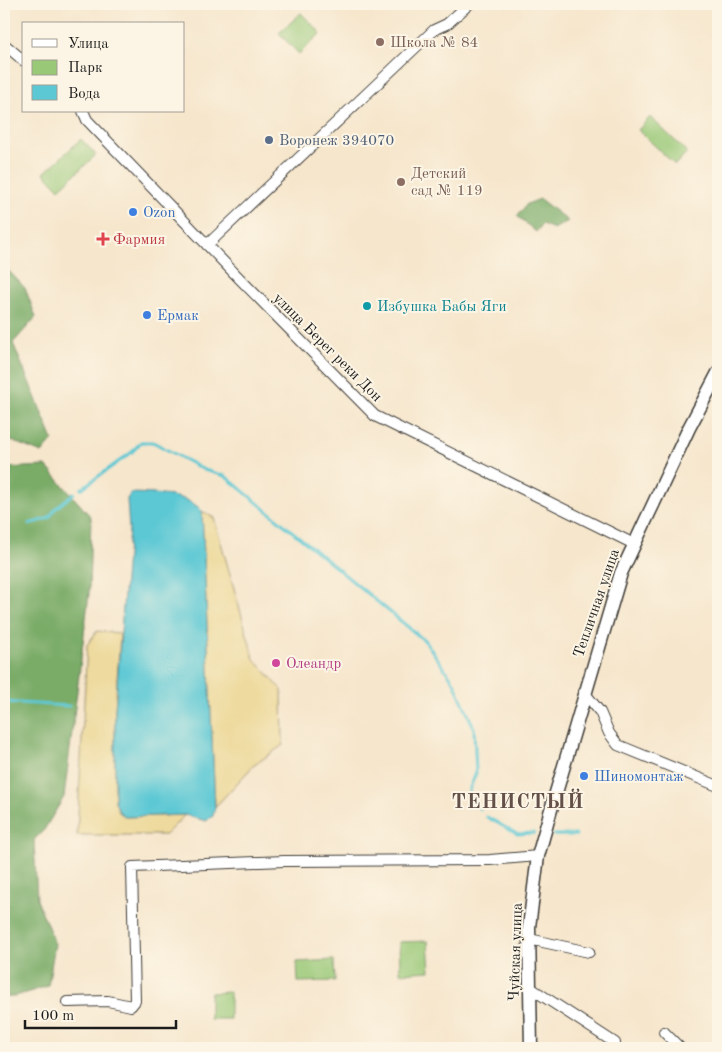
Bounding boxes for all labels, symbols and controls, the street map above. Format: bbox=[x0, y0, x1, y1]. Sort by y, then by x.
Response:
legend bbox=[22, 22, 185, 112]
marker: Школа № 84 bbox=[374, 36, 386, 48]
place label: Школа № 84 bbox=[390, 36, 478, 51]
text: Улица bbox=[68, 37, 109, 52]
text: Парк bbox=[68, 61, 103, 76]
text: Вода bbox=[68, 87, 101, 102]
marker: Воронеж 394070 bbox=[263, 134, 275, 146]
place label: Воронеж 394070 bbox=[279, 134, 394, 149]
place label: Детский сад № 119 bbox=[411, 167, 483, 199]
marker: Детский сад № 119 bbox=[395, 176, 407, 188]
marker: Ozon bbox=[127, 206, 139, 218]
place label: Ozon bbox=[143, 206, 176, 221]
marker: Фармия bbox=[97, 233, 109, 245]
place label: Фармия bbox=[113, 233, 165, 248]
street label: улица Берег реки Дон bbox=[270, 291, 384, 405]
marker: Избушка Бабы Яги bbox=[361, 300, 373, 312]
place label: Избушка Бабы Яги bbox=[377, 300, 506, 315]
marker: Ермак bbox=[141, 309, 153, 321]
place label: Ермак bbox=[157, 309, 199, 324]
street label: Тепличная улица bbox=[572, 547, 623, 660]
marker: Олеандр bbox=[270, 657, 282, 669]
place label: Олеандр bbox=[286, 657, 341, 672]
marker: Шиномонтаж bbox=[578, 770, 590, 782]
place label: Шиномонтаж bbox=[594, 770, 684, 785]
district label: ТЕНИСТЫЙ bbox=[451, 788, 585, 813]
street label: Чуйская улица bbox=[507, 902, 526, 1002]
scale bar bbox=[25, 997, 176, 1029]
text: 100 m bbox=[32, 1009, 74, 1024]

